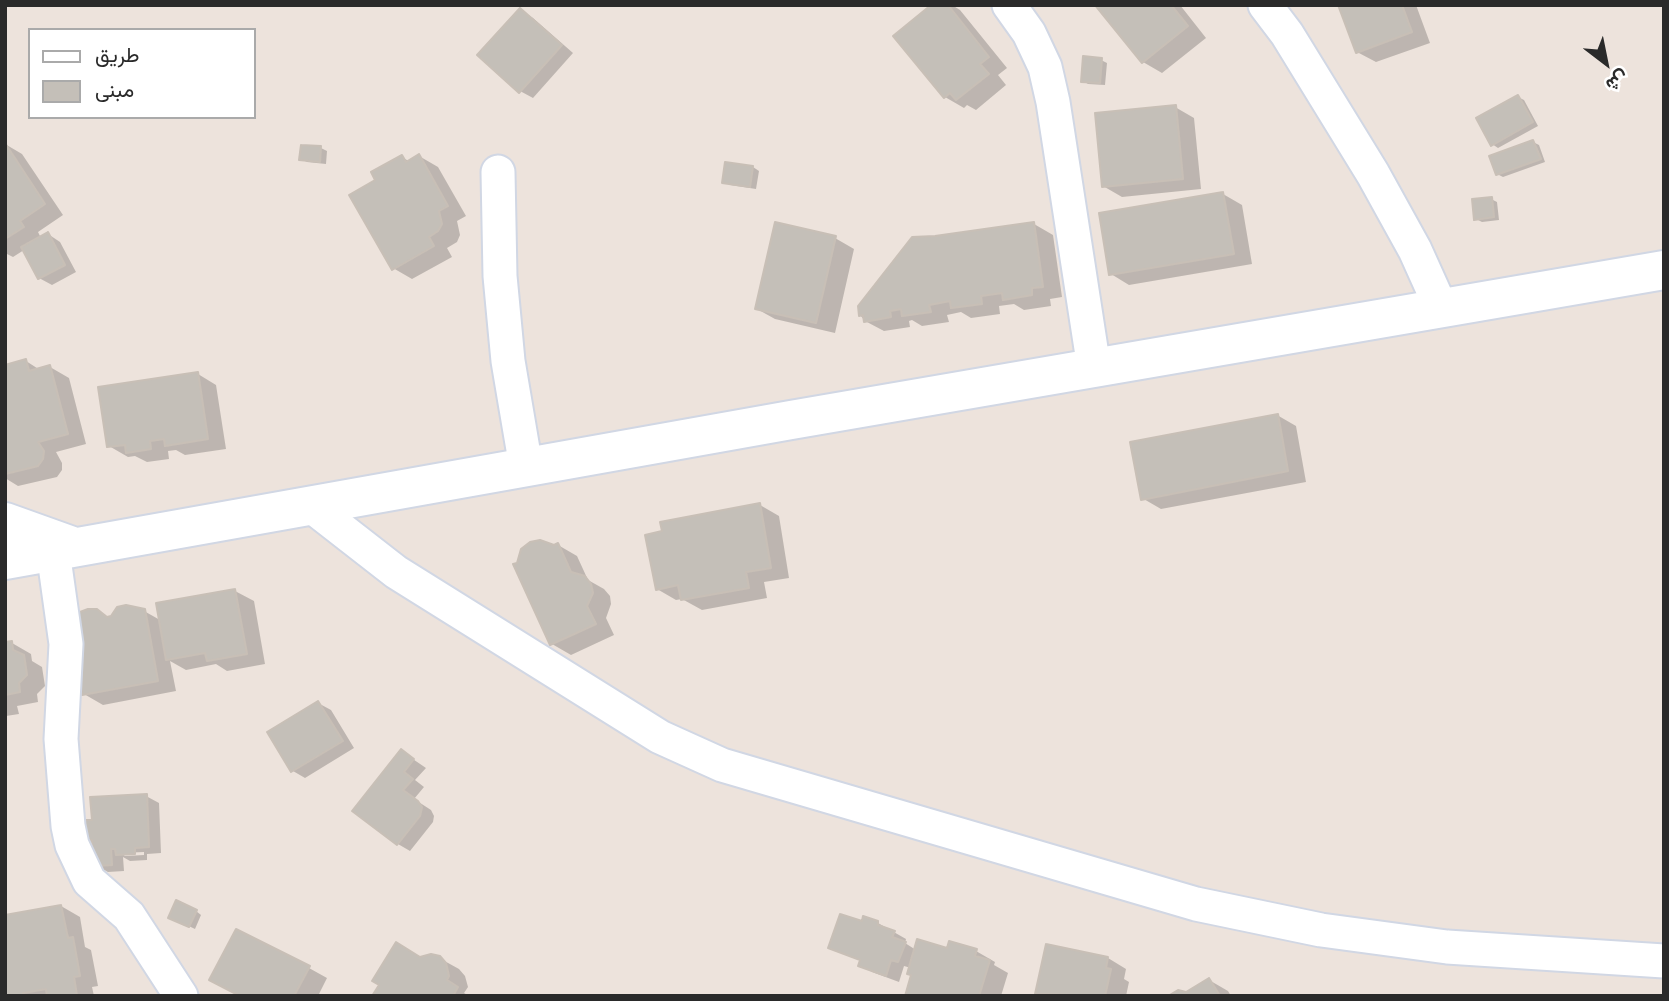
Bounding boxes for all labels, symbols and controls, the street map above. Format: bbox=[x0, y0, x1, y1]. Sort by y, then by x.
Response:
legend bbox=[28, 28, 256, 119]
north arrow bbox=[1571, 28, 1641, 98]
text: طريق bbox=[95, 41, 140, 69]
text: ش bbox=[1601, 65, 1634, 98]
text: مبنى bbox=[95, 76, 134, 104]

